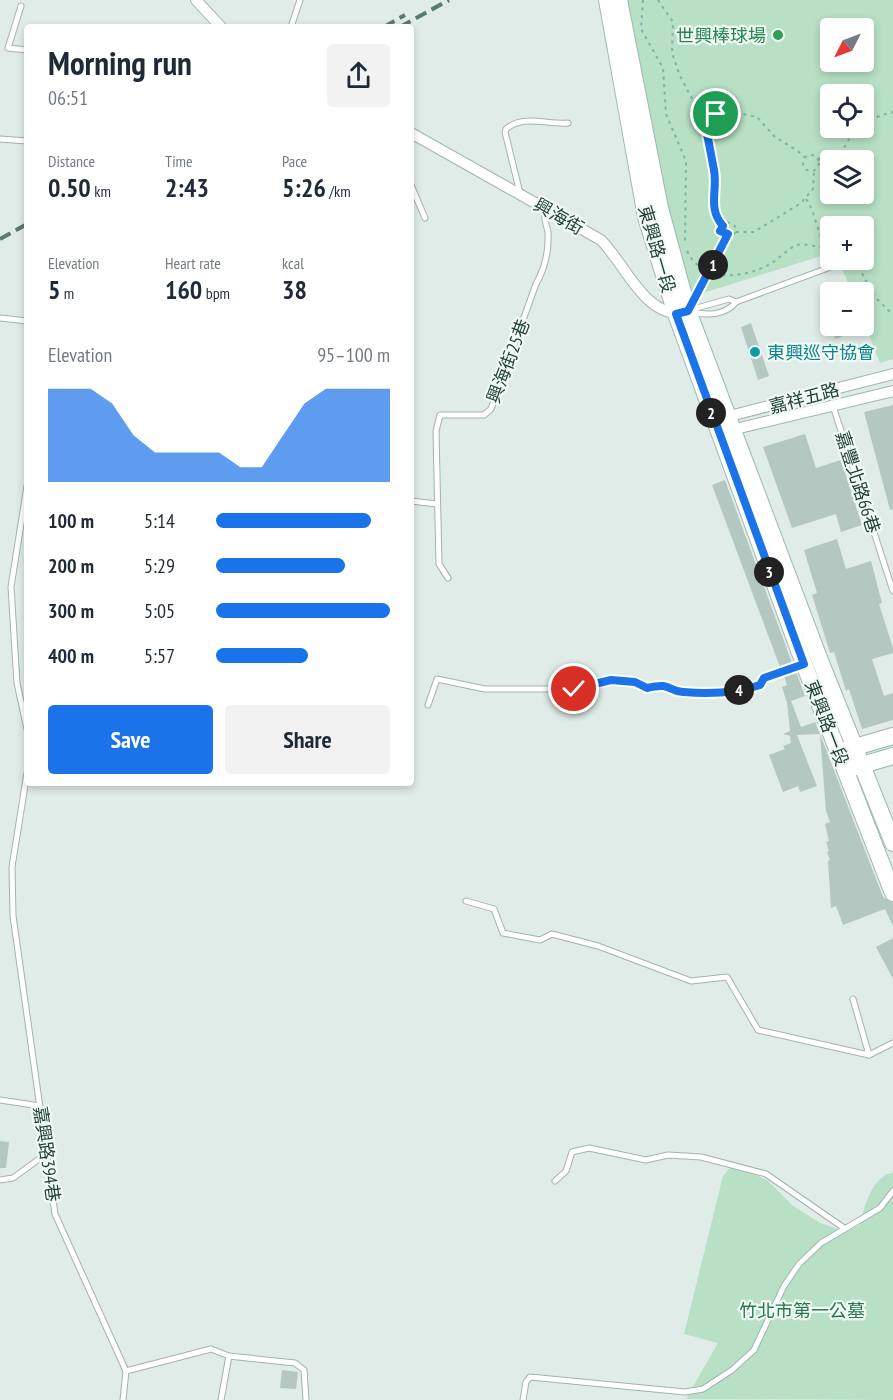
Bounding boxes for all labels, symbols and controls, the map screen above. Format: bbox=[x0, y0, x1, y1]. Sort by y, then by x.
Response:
north arrow bbox=[820, 18, 874, 72]
map controls bbox=[820, 18, 874, 336]
place label: 世興棒球場 bbox=[676, 24, 766, 47]
marker: 世興棒球場 bbox=[771, 28, 785, 42]
text: Morning run bbox=[48, 41, 192, 84]
button: share bbox=[327, 44, 390, 107]
button: locate bbox=[820, 84, 874, 138]
text: 06:51 bbox=[48, 85, 88, 111]
pin bbox=[690, 88, 741, 139]
icon: arrive bbox=[699, 97, 732, 130]
button: layers bbox=[820, 150, 874, 204]
text: Distance bbox=[48, 151, 95, 171]
text: Time bbox=[165, 151, 193, 171]
text: Pace bbox=[282, 151, 307, 171]
text: 0.50 bbox=[48, 171, 91, 204]
text: 2:43 bbox=[165, 171, 209, 204]
text: 5:26 bbox=[282, 171, 326, 204]
text: km bbox=[91, 181, 111, 201]
text: /km bbox=[326, 181, 351, 201]
street label: 興海街 bbox=[530, 193, 588, 239]
street label: 東興路一段 bbox=[634, 203, 680, 295]
button: + bbox=[820, 216, 874, 270]
pin: 1 bbox=[698, 250, 728, 280]
text: Elevation bbox=[48, 253, 99, 273]
text: Heart rate bbox=[165, 253, 221, 273]
text: kcal bbox=[282, 253, 304, 273]
text: 1 bbox=[709, 255, 717, 275]
text: 5 bbox=[48, 273, 60, 306]
text: 160 bbox=[165, 273, 202, 306]
text: 38 bbox=[282, 273, 307, 306]
button: − bbox=[820, 282, 874, 336]
text: m bbox=[60, 283, 74, 303]
text: bpm bbox=[202, 283, 230, 303]
street label: 興海街25巷 bbox=[481, 316, 535, 406]
place label: 東興巡守協會 bbox=[767, 341, 875, 364]
text: Elevation bbox=[48, 342, 112, 368]
text: 95–100 m bbox=[317, 342, 390, 368]
marker: 東興巡守協會 bbox=[748, 345, 762, 359]
street label: 嘉祥五路 bbox=[766, 378, 842, 418]
pin: 2 bbox=[696, 398, 726, 428]
text: 2 bbox=[707, 403, 715, 423]
street label: 嘉豐北路66巷 bbox=[831, 428, 885, 536]
text: 100 m bbox=[48, 508, 94, 534]
text: 5:14 bbox=[144, 508, 175, 534]
text: 200 m bbox=[48, 553, 94, 579]
text: 5:29 bbox=[144, 553, 175, 579]
pin: 3 bbox=[754, 557, 784, 587]
text: 3 bbox=[765, 562, 773, 582]
text: 300 m bbox=[48, 598, 94, 624]
text: 5:05 bbox=[144, 598, 175, 624]
text: 400 m bbox=[48, 643, 94, 669]
text: 5:57 bbox=[144, 643, 175, 669]
pin bbox=[548, 663, 599, 714]
icon: check bbox=[557, 672, 590, 705]
pin: 4 bbox=[724, 675, 754, 705]
street label: 東興路一段 bbox=[800, 677, 854, 769]
text: 4 bbox=[735, 680, 743, 700]
button: Save bbox=[48, 705, 213, 774]
button: Share bbox=[225, 705, 390, 774]
street label: 嘉興路394巷 bbox=[29, 1105, 65, 1203]
park label: 竹北市第一公墓 bbox=[739, 1299, 865, 1322]

